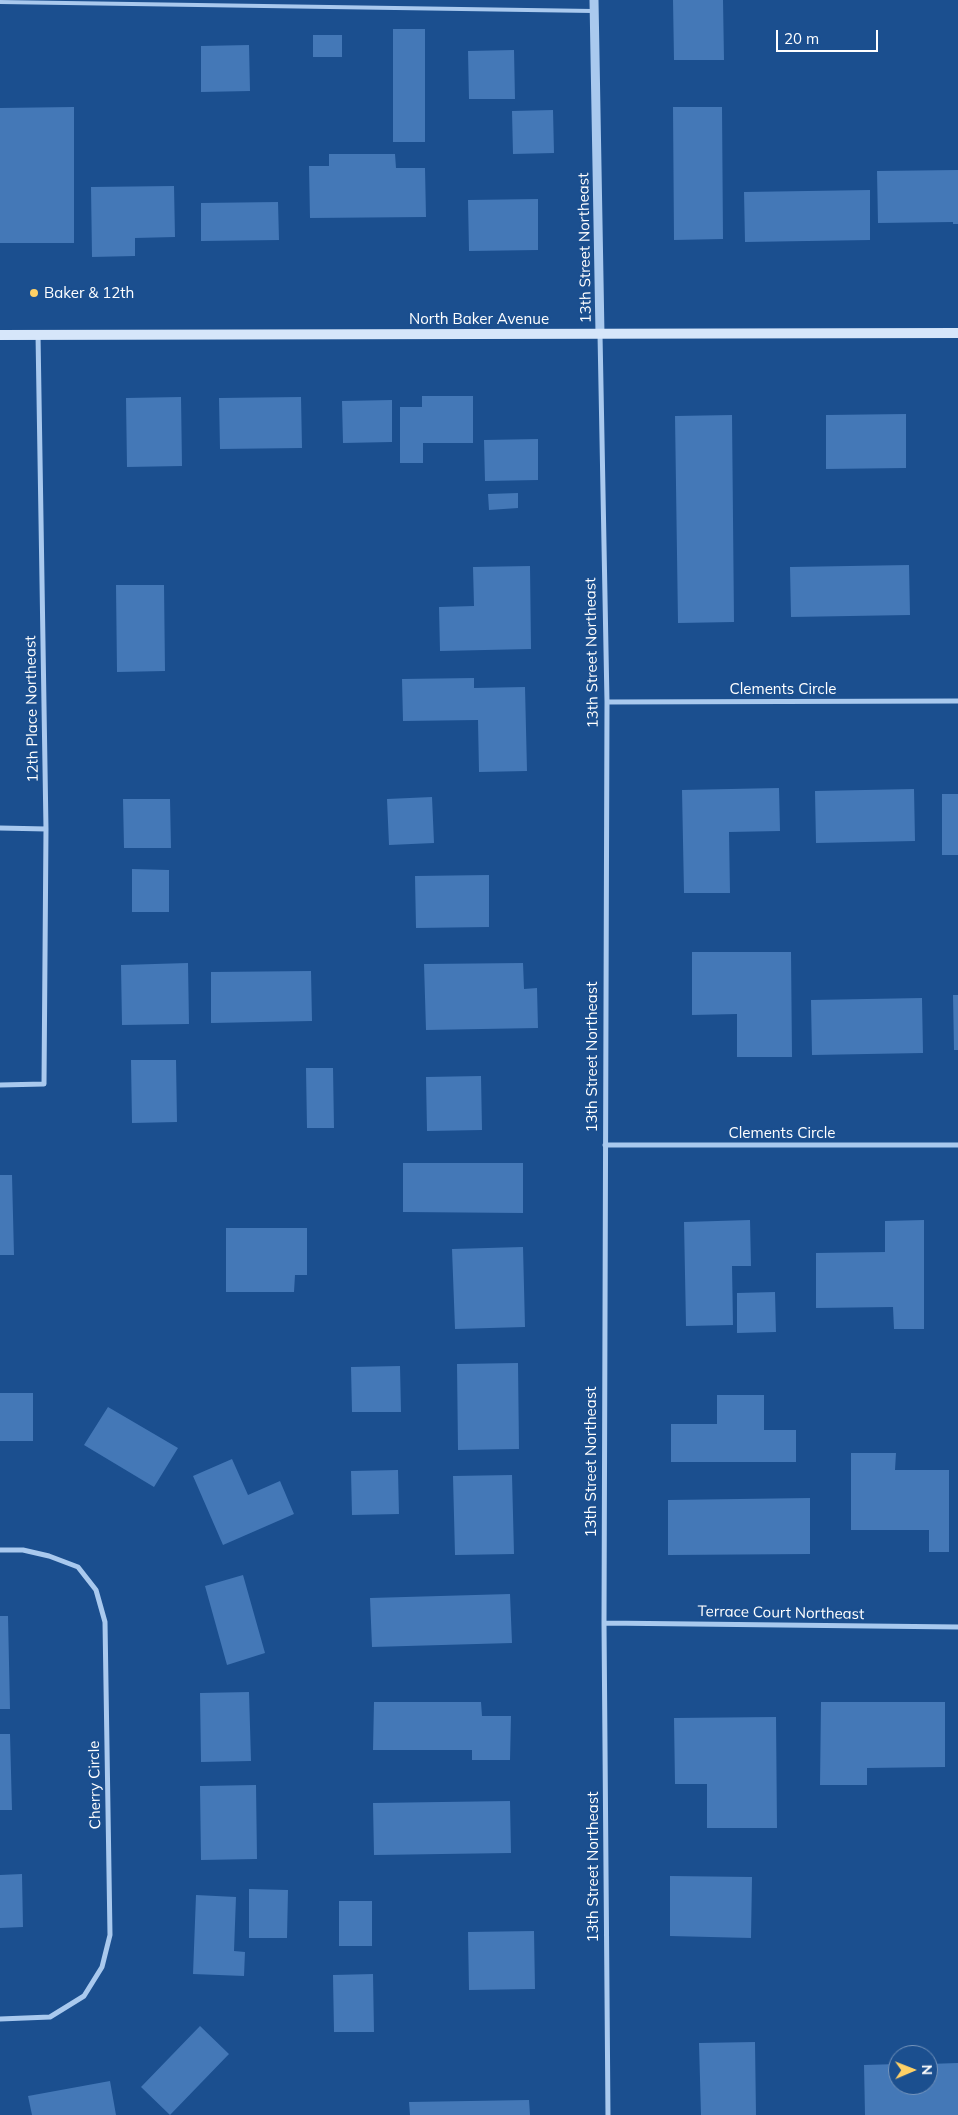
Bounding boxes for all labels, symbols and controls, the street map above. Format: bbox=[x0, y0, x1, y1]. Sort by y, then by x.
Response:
scale bar bbox=[778, 20, 880, 52]
text: 20 m bbox=[784, 29, 819, 48]
street label: 13th Street Northeast bbox=[575, 172, 595, 324]
place label: Baker & 12th bbox=[44, 284, 134, 302]
marker: Baker & 12th bbox=[28, 287, 40, 299]
street label: North Baker Avenue bbox=[409, 310, 549, 328]
street label: 13th Street Northeast bbox=[582, 577, 602, 729]
street label: 12th Place Northeast bbox=[22, 635, 42, 783]
street label: Clements Circle bbox=[729, 680, 837, 698]
street label: 13th Street Northeast bbox=[583, 982, 601, 1132]
street label: Clements Circle bbox=[728, 1124, 836, 1142]
street label: 13th Street Northeast bbox=[582, 1387, 600, 1537]
street label: Terrace Court Northeast bbox=[698, 1603, 864, 1623]
street label: Cherry Circle bbox=[85, 1740, 105, 1830]
street label: 13th Street Northeast bbox=[584, 1792, 602, 1942]
north arrow bbox=[888, 2045, 938, 2095]
text: N bbox=[918, 2064, 936, 2075]

